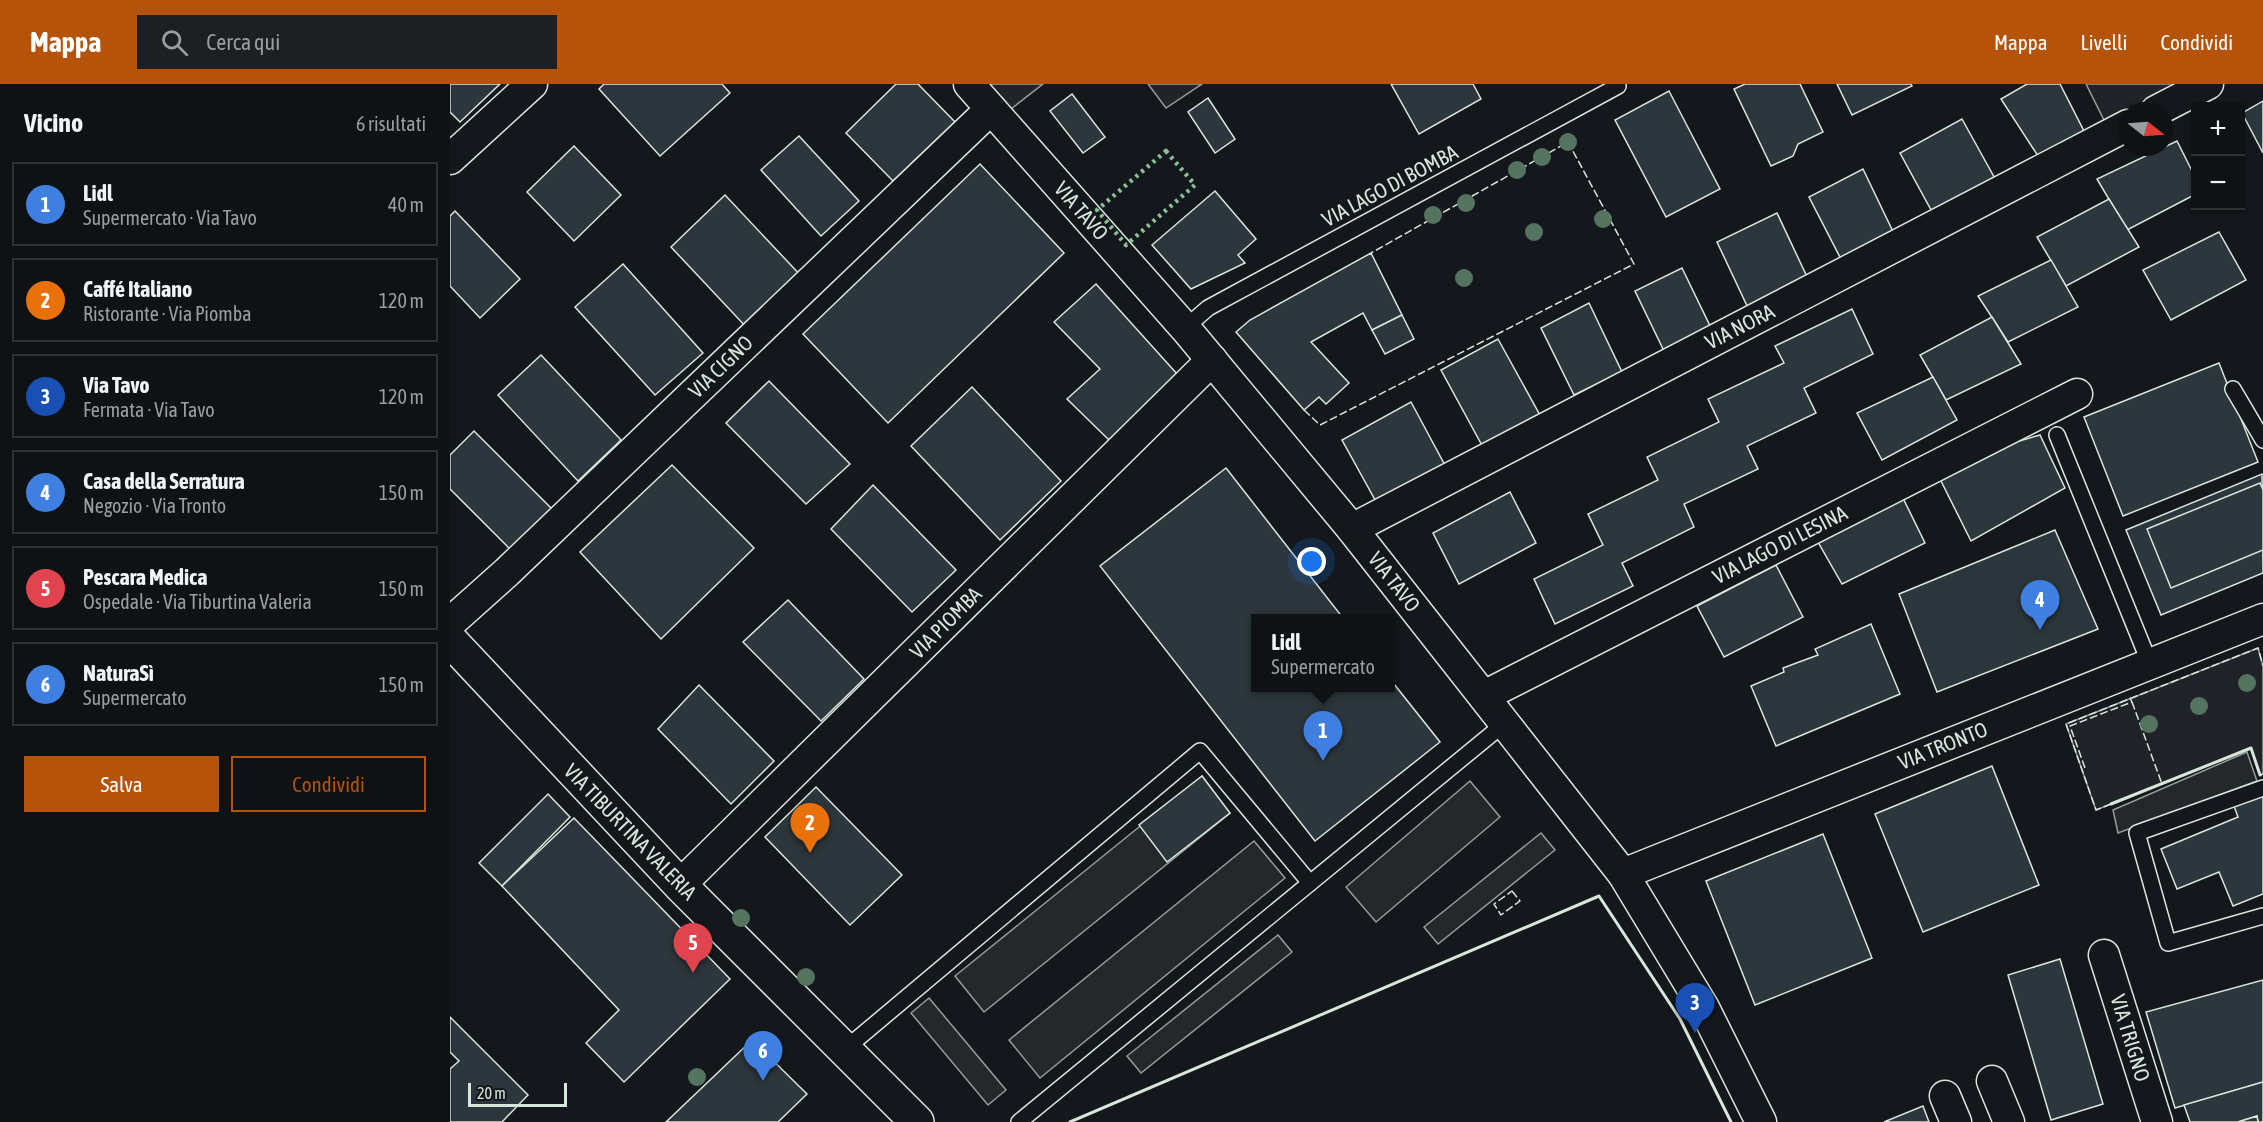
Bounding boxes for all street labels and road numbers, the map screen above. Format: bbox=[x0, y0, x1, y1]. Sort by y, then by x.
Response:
street label: VIA LAGO DI BOMBA bbox=[1318, 139, 1462, 231]
street label: VIA TAVO bbox=[1050, 176, 1114, 244]
street label: VIA NORA bbox=[1701, 298, 1779, 354]
street label: VIA CIGNO bbox=[683, 330, 757, 402]
street label: VIA LAGO DI LESINA bbox=[1708, 500, 1851, 588]
street label: VIA TAVO bbox=[1364, 547, 1426, 616]
street label: VIA PIOMBA bbox=[905, 581, 986, 663]
street label: VIA TRONTO bbox=[1895, 716, 1991, 774]
street label: VIA TIBURTINA VALERIA bbox=[560, 758, 702, 905]
street label: VIA TRIGNO bbox=[2106, 991, 2156, 1084]

